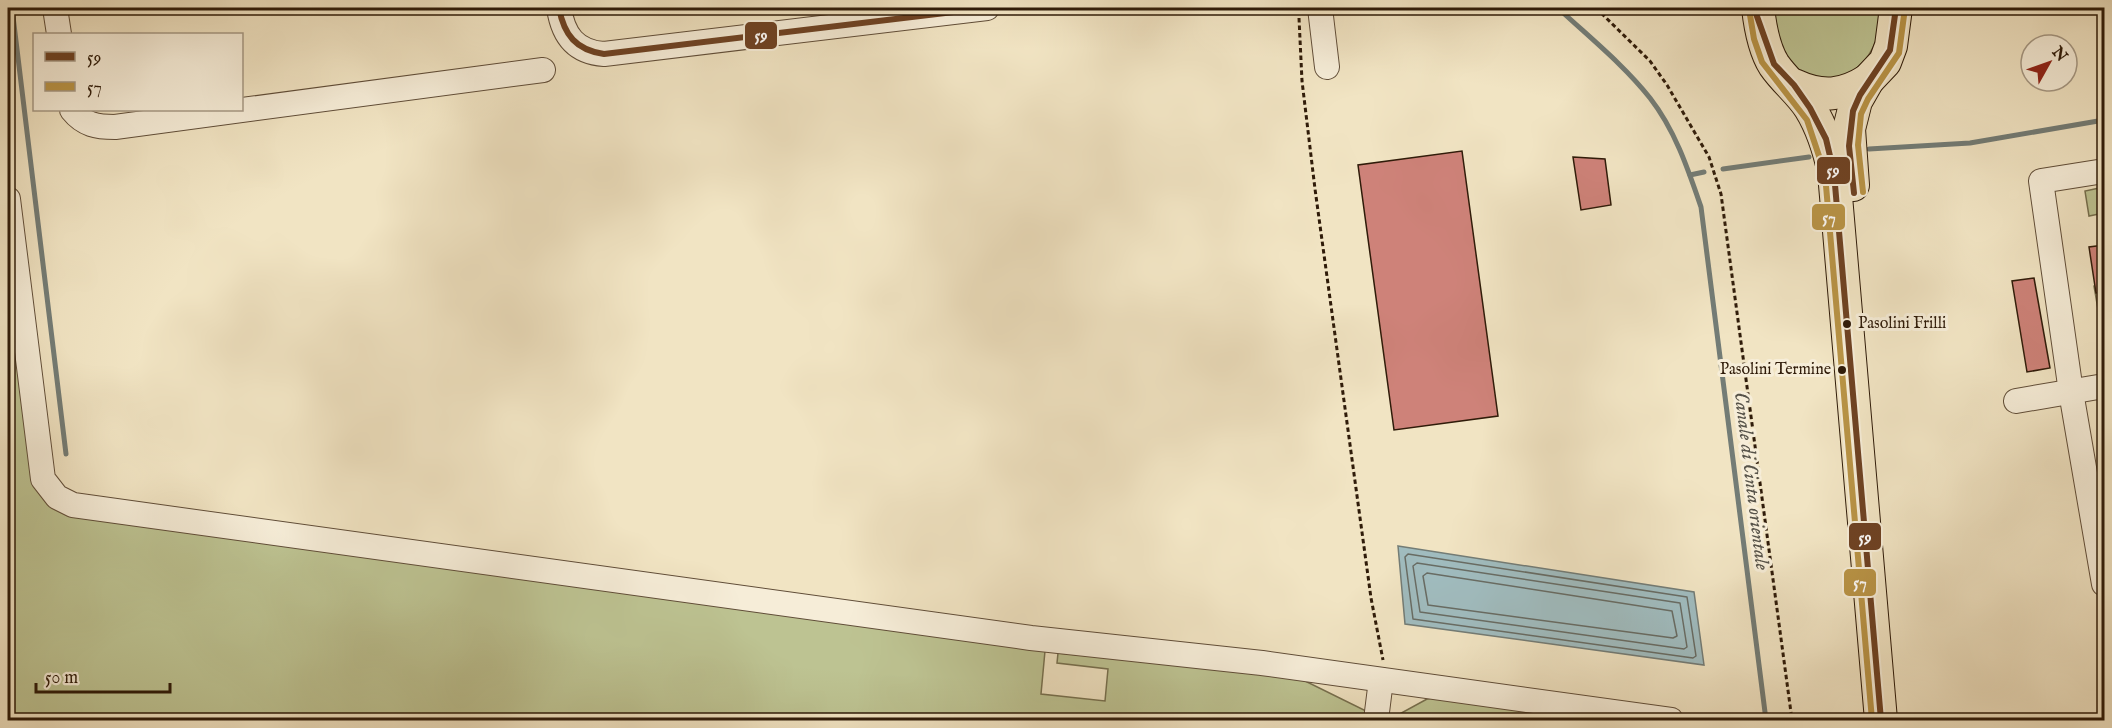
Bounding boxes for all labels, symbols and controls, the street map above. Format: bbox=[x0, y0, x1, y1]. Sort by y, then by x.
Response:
line badge: 59 bbox=[744, 21, 778, 50]
text: 59 bbox=[755, 27, 767, 47]
legend bbox=[33, 33, 243, 111]
north arrow bbox=[2019, 33, 2079, 93]
text: N bbox=[2046, 42, 2071, 66]
text: 59 bbox=[87, 47, 101, 70]
text: 57 bbox=[87, 77, 102, 100]
line badge: 59 bbox=[1816, 156, 1851, 185]
text: 59 bbox=[1827, 162, 1839, 182]
line badge: 57 bbox=[1811, 203, 1846, 231]
text: 57 bbox=[1822, 209, 1836, 229]
place label: Pasolini Frilli bbox=[1858, 314, 1946, 334]
marker: Pasolini Frilli bbox=[1841, 318, 1853, 330]
place label: Pasolini Termine bbox=[1720, 360, 1831, 380]
marker: Pasolini Termine bbox=[1836, 364, 1848, 376]
water label: Canale di Cinta orientale bbox=[1728, 391, 1774, 572]
line badge: 59 bbox=[1848, 522, 1882, 551]
text: 59 bbox=[1859, 529, 1871, 549]
line badge: 57 bbox=[1843, 568, 1877, 597]
text: 57 bbox=[1853, 574, 1867, 594]
scale bar bbox=[36, 656, 170, 694]
text: 50 m bbox=[45, 667, 78, 690]

